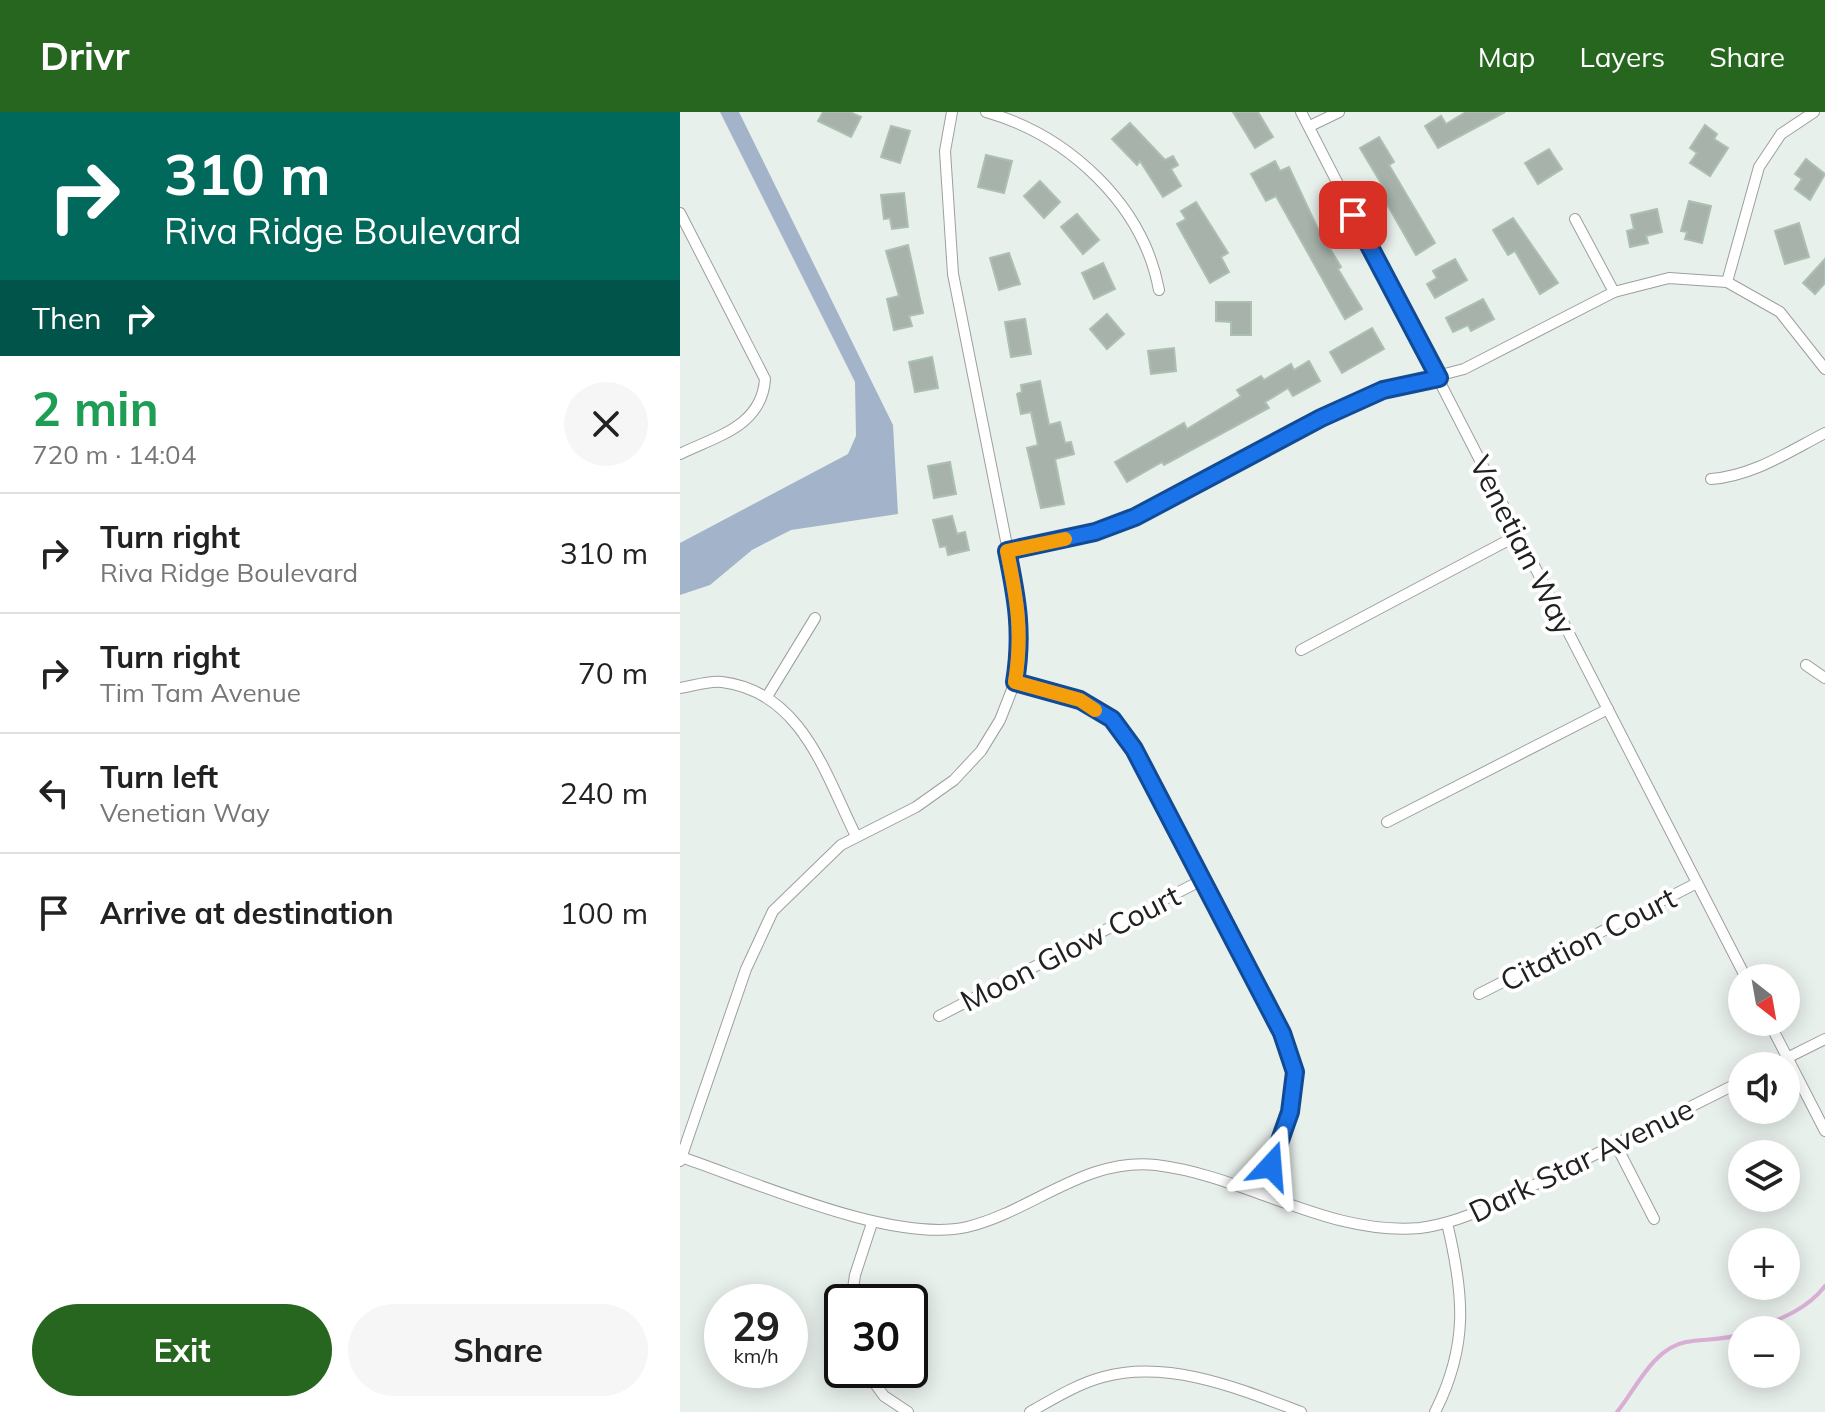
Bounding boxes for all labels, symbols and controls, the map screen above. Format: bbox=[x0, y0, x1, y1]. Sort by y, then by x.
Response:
text: Drivr bbox=[40, 32, 129, 80]
text: Map bbox=[1478, 39, 1535, 74]
text: Layers bbox=[1579, 39, 1665, 74]
text: Share bbox=[1709, 39, 1785, 74]
text: 310 m bbox=[164, 139, 331, 209]
icon: right bbox=[32, 144, 136, 248]
pin bbox=[1319, 181, 1387, 249]
icon: arrive bbox=[1331, 193, 1375, 237]
text: Riva Ridge Boulevard bbox=[164, 208, 522, 253]
icon: right bbox=[118, 296, 162, 340]
text: Then bbox=[32, 299, 102, 337]
text: 2 min bbox=[32, 378, 159, 438]
button: close bbox=[564, 382, 648, 466]
text: 720 m · 14:04 bbox=[32, 438, 196, 471]
street label: Venetian Way bbox=[1462, 449, 1584, 641]
text: Turn right bbox=[100, 518, 240, 556]
icon: right bbox=[32, 531, 76, 575]
text: 310 m bbox=[560, 534, 648, 572]
text: Riva Ridge Boulevard bbox=[100, 556, 358, 589]
text: Turn right bbox=[100, 638, 240, 676]
icon: right bbox=[32, 651, 76, 695]
text: 70 m bbox=[578, 654, 648, 692]
text: Tim Tam Avenue bbox=[100, 676, 301, 709]
text: Turn left bbox=[100, 758, 218, 796]
icon: left bbox=[32, 771, 76, 815]
text: 240 m bbox=[560, 774, 648, 812]
text: Venetian Way bbox=[100, 796, 270, 829]
street label: Moon Glow Court bbox=[954, 876, 1186, 1020]
street label: Citation Court bbox=[1494, 878, 1682, 1000]
icon: arrive bbox=[32, 891, 76, 935]
text: Arrive at destination bbox=[100, 894, 394, 932]
text: 100 m bbox=[560, 894, 648, 932]
north arrow bbox=[1728, 964, 1800, 1036]
map controls bbox=[1728, 964, 1800, 1388]
button: sound bbox=[1728, 1052, 1800, 1124]
street label: Dark Star Avenue bbox=[1463, 1089, 1699, 1231]
position arrow bbox=[1229, 1124, 1313, 1208]
button: layers bbox=[1728, 1140, 1800, 1212]
button: + bbox=[1728, 1228, 1800, 1300]
speed limit sign: 30 bbox=[824, 1284, 928, 1388]
text: 29 bbox=[732, 1301, 780, 1351]
button: Exit bbox=[32, 1304, 332, 1396]
button: Share bbox=[348, 1304, 648, 1396]
button: − bbox=[1728, 1316, 1800, 1388]
text: km/h bbox=[733, 1343, 779, 1368]

